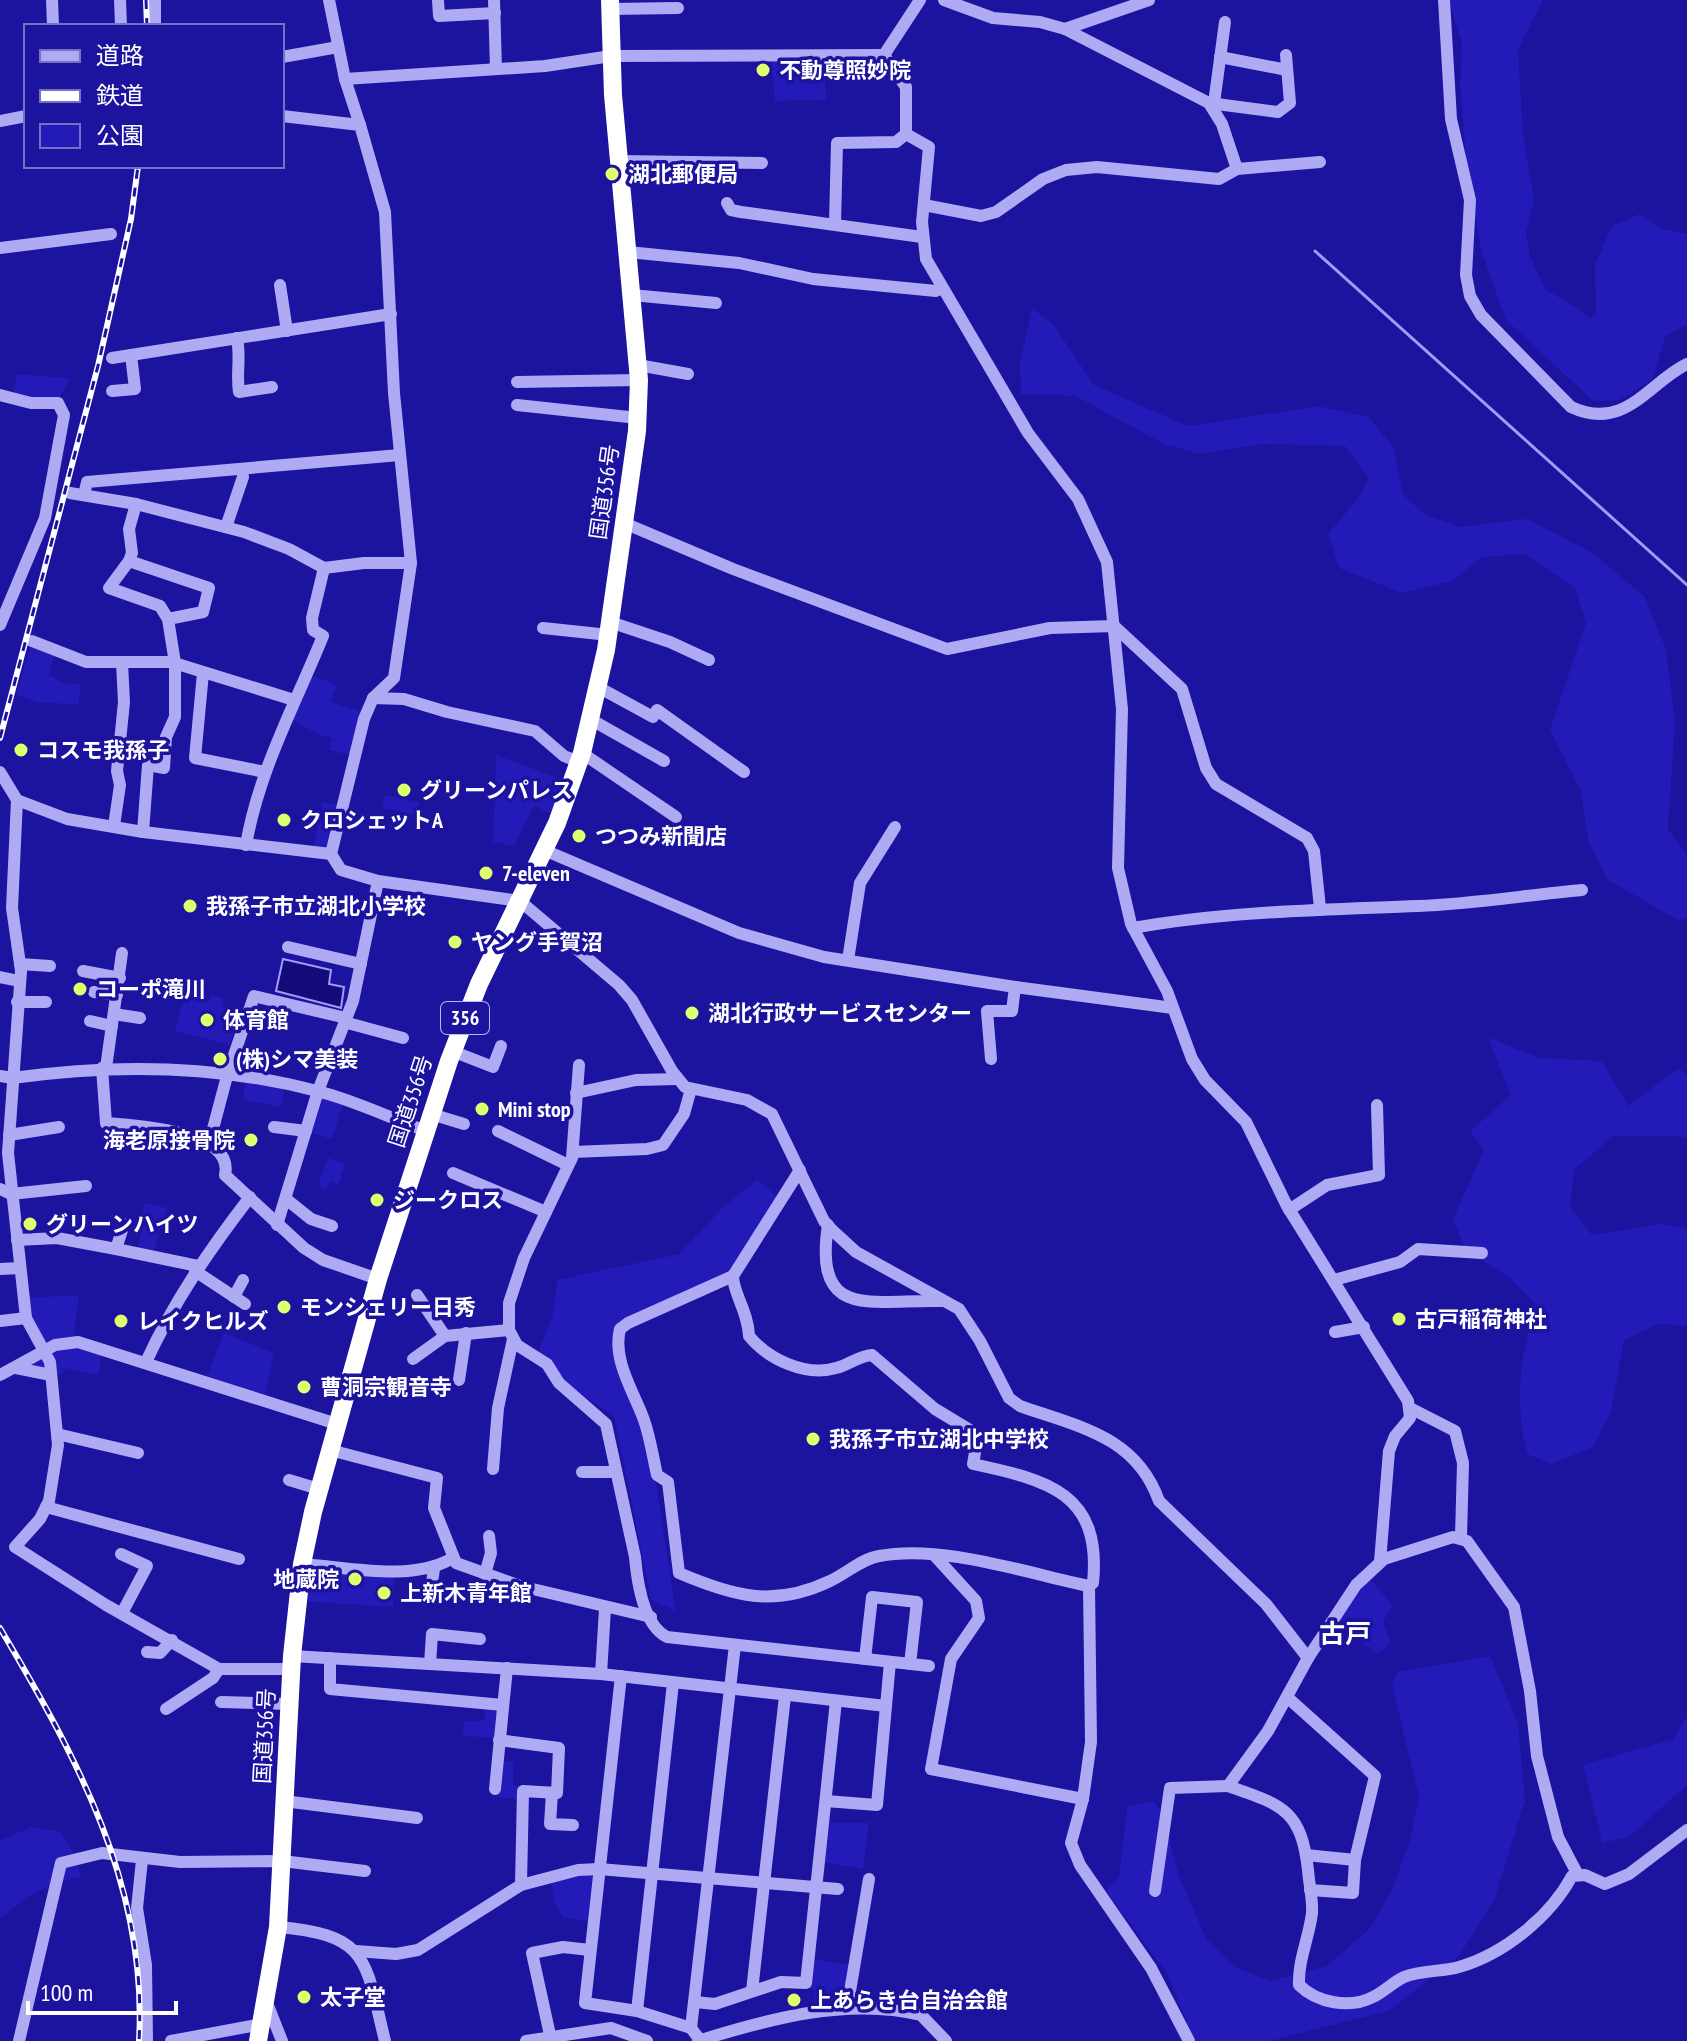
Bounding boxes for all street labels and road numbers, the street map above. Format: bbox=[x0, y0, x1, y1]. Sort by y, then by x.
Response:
street label: 国道356号 bbox=[583, 443, 625, 541]
road number: 356 bbox=[441, 1002, 489, 1034]
street label: 国道356号 bbox=[382, 1051, 438, 1151]
street label: 国道356号 bbox=[248, 1687, 280, 1785]

